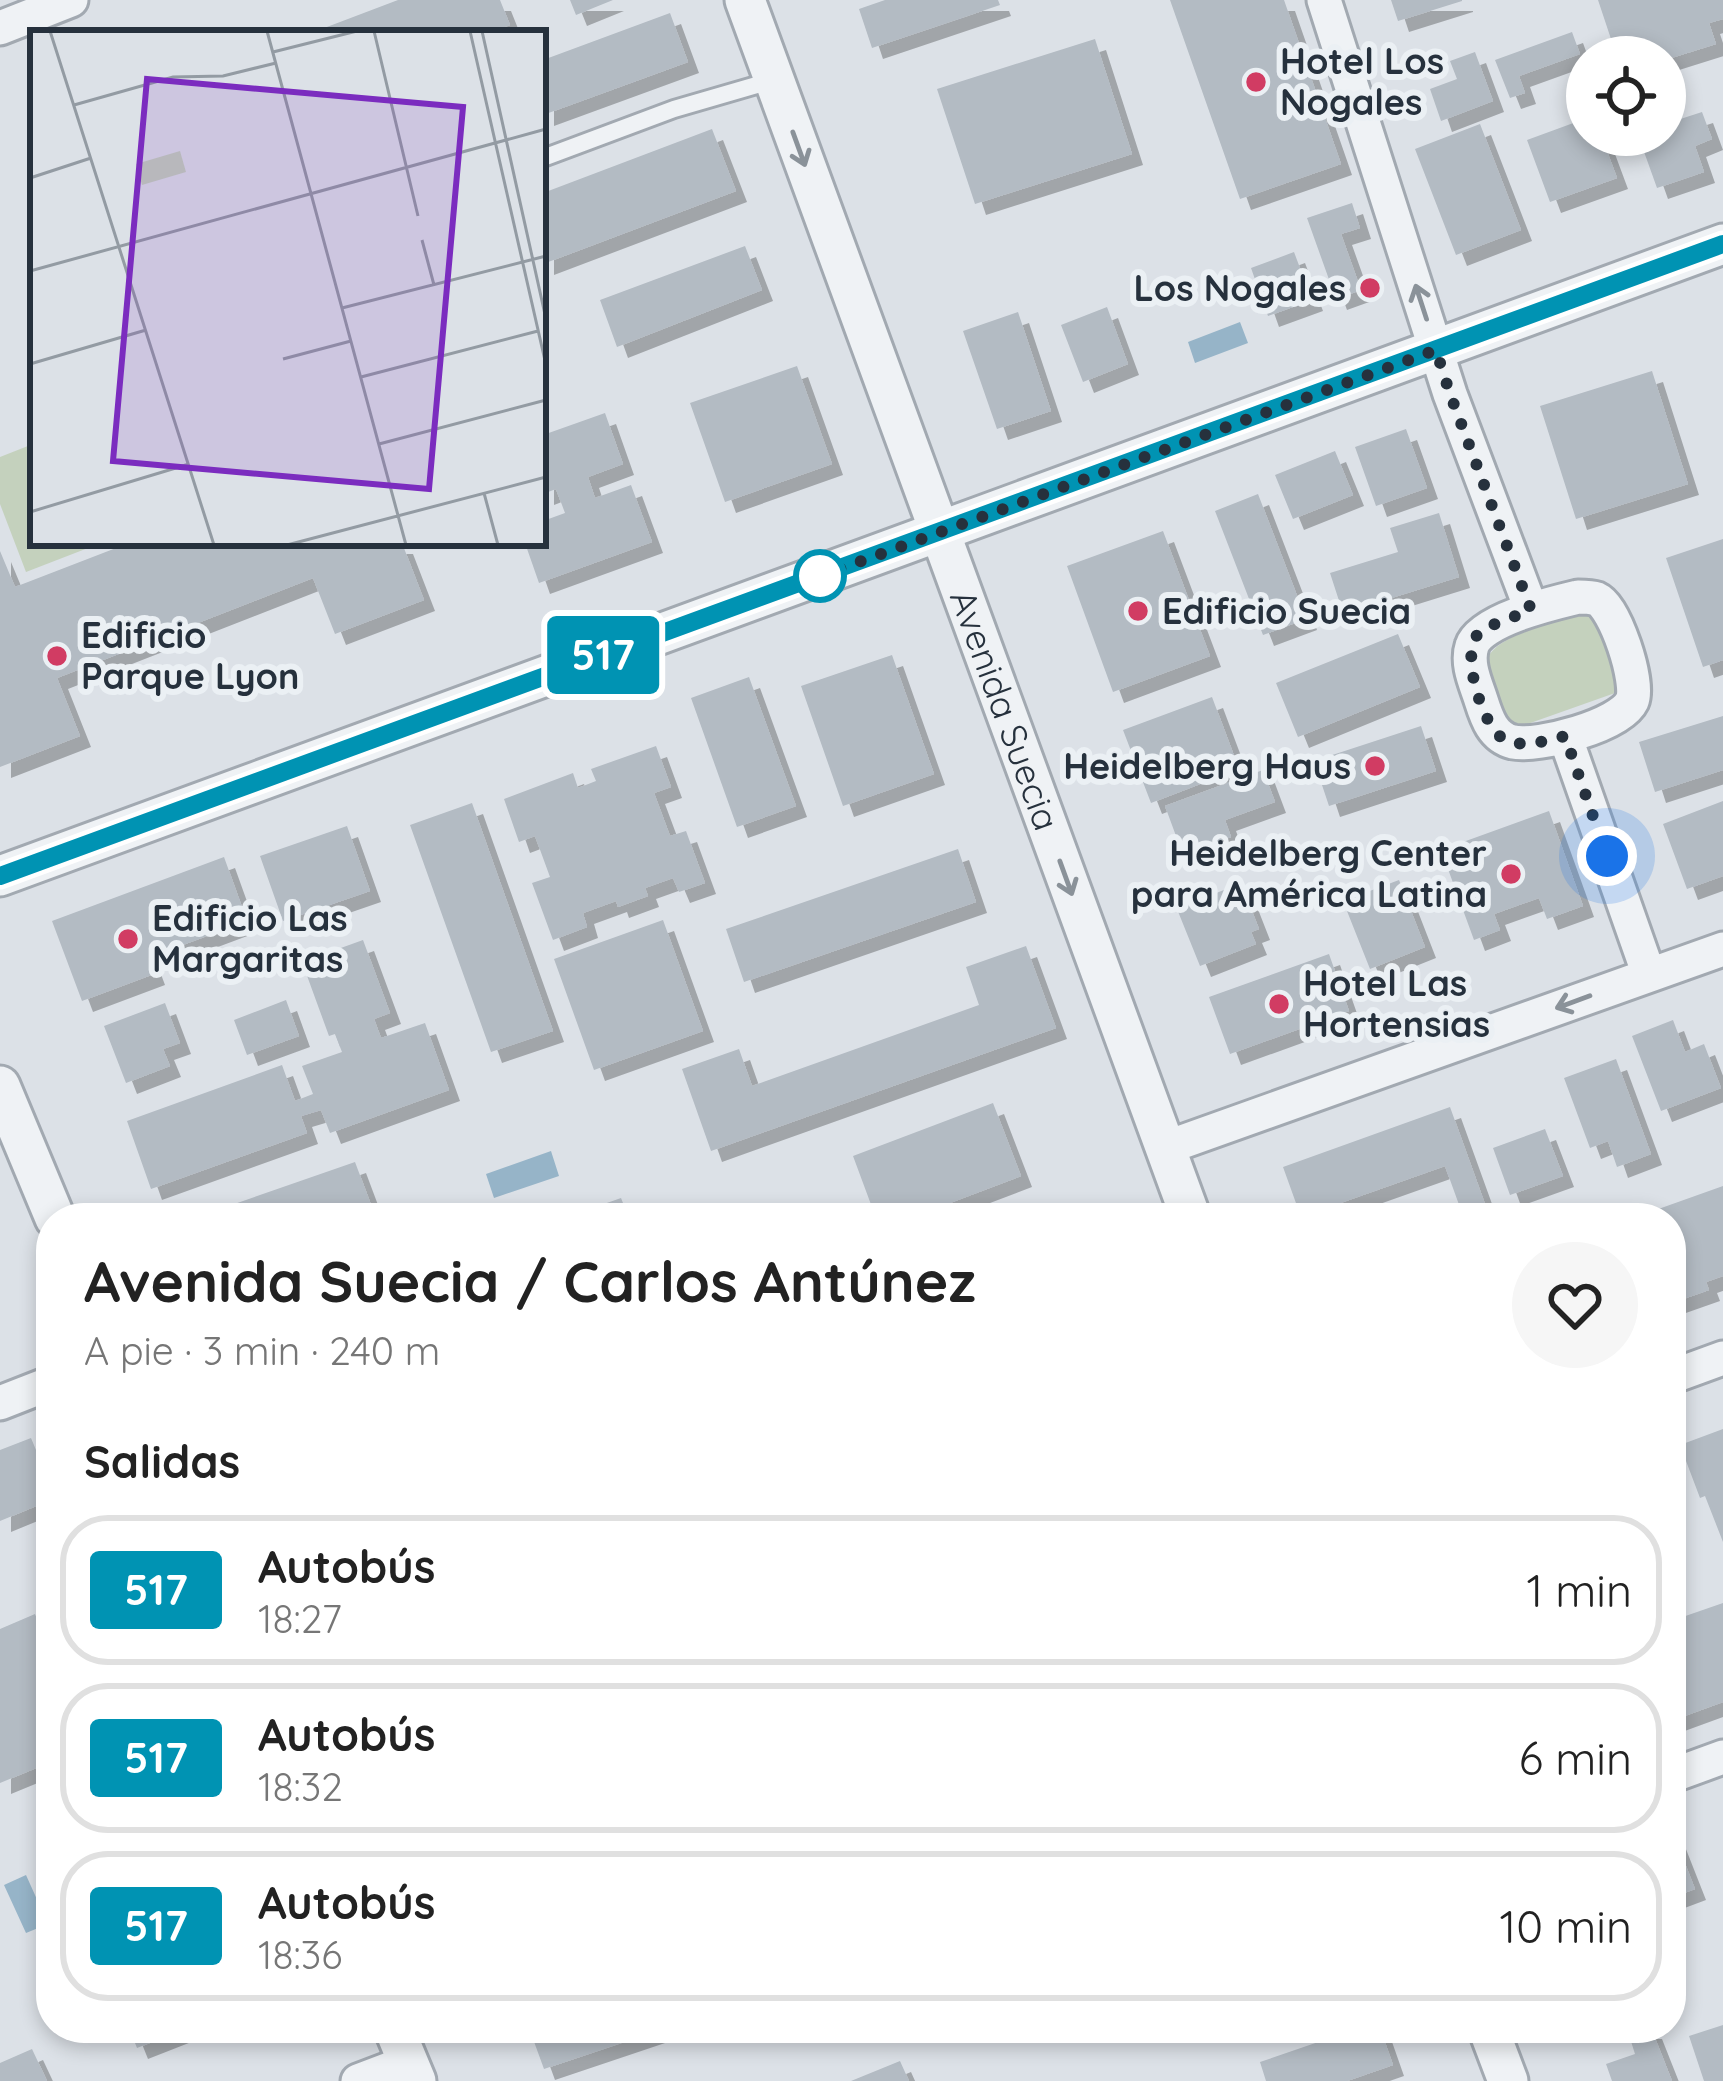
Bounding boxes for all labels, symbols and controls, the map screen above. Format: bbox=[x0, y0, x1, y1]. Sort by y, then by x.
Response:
inset map bbox=[30, 30, 546, 546]
map controls bbox=[1566, 36, 1686, 156]
button: locate bbox=[1566, 36, 1686, 156]
place label: Hotel Los Nogales bbox=[1280, 38, 1444, 124]
marker: Hotel Los Nogales bbox=[1243, 69, 1269, 95]
one-way arrow bbox=[790, 130, 811, 167]
place label: Los Nogales bbox=[1134, 265, 1346, 310]
marker: Los Nogales bbox=[1357, 275, 1383, 301]
one-way arrow bbox=[1408, 284, 1430, 322]
unlabelled marker bbox=[795, 551, 845, 601]
street label: Avenida Suecia bbox=[941, 583, 1070, 836]
place label: Edificio Suecia bbox=[1162, 588, 1411, 633]
marker: Edificio Suecia bbox=[1125, 598, 1151, 624]
place label: Edificio Parque Lyon bbox=[81, 612, 299, 698]
line badge: 517 bbox=[534, 616, 672, 694]
text: 517 bbox=[571, 628, 635, 681]
marker: Edificio Parque Lyon bbox=[44, 643, 70, 669]
place label: Heidelberg Haus bbox=[1063, 743, 1351, 788]
marker: Heidelberg Haus bbox=[1362, 753, 1388, 779]
your location bbox=[1577, 826, 1637, 886]
place label: Heidelberg Center para América Latina bbox=[1131, 830, 1487, 916]
one-way arrow bbox=[1057, 859, 1078, 896]
marker: Heidelberg Center para América Latina bbox=[1498, 861, 1524, 887]
place label: Edificio Las Margaritas bbox=[152, 895, 348, 981]
marker: Edificio Las Margaritas bbox=[115, 926, 141, 952]
place label: Hotel Las Hortensias bbox=[1303, 960, 1490, 1046]
marker: Hotel Las Hortensias bbox=[1266, 991, 1292, 1017]
one-way arrow bbox=[1555, 993, 1592, 1014]
button: heart bbox=[1512, 1242, 1638, 1368]
text: Avenida Suecia / Carlos Antúnez bbox=[84, 1245, 976, 1316]
text: A pie · 3 min · 240 m bbox=[84, 1326, 440, 1375]
text: Salidas bbox=[84, 1433, 240, 1489]
text: Autobús bbox=[258, 1538, 435, 1594]
text: 1 min bbox=[1526, 1562, 1632, 1618]
text: 517 bbox=[124, 1563, 188, 1616]
text: 18:27 bbox=[258, 1594, 342, 1643]
text: Autobús bbox=[258, 1706, 435, 1762]
text: 6 min bbox=[1519, 1730, 1632, 1786]
text: 517 bbox=[124, 1731, 188, 1784]
text: 18:32 bbox=[258, 1762, 343, 1811]
text: Autobús bbox=[258, 1874, 435, 1930]
text: 10 min bbox=[1500, 1898, 1632, 1954]
text: 517 bbox=[124, 1899, 188, 1952]
text: 18:36 bbox=[258, 1930, 342, 1979]

